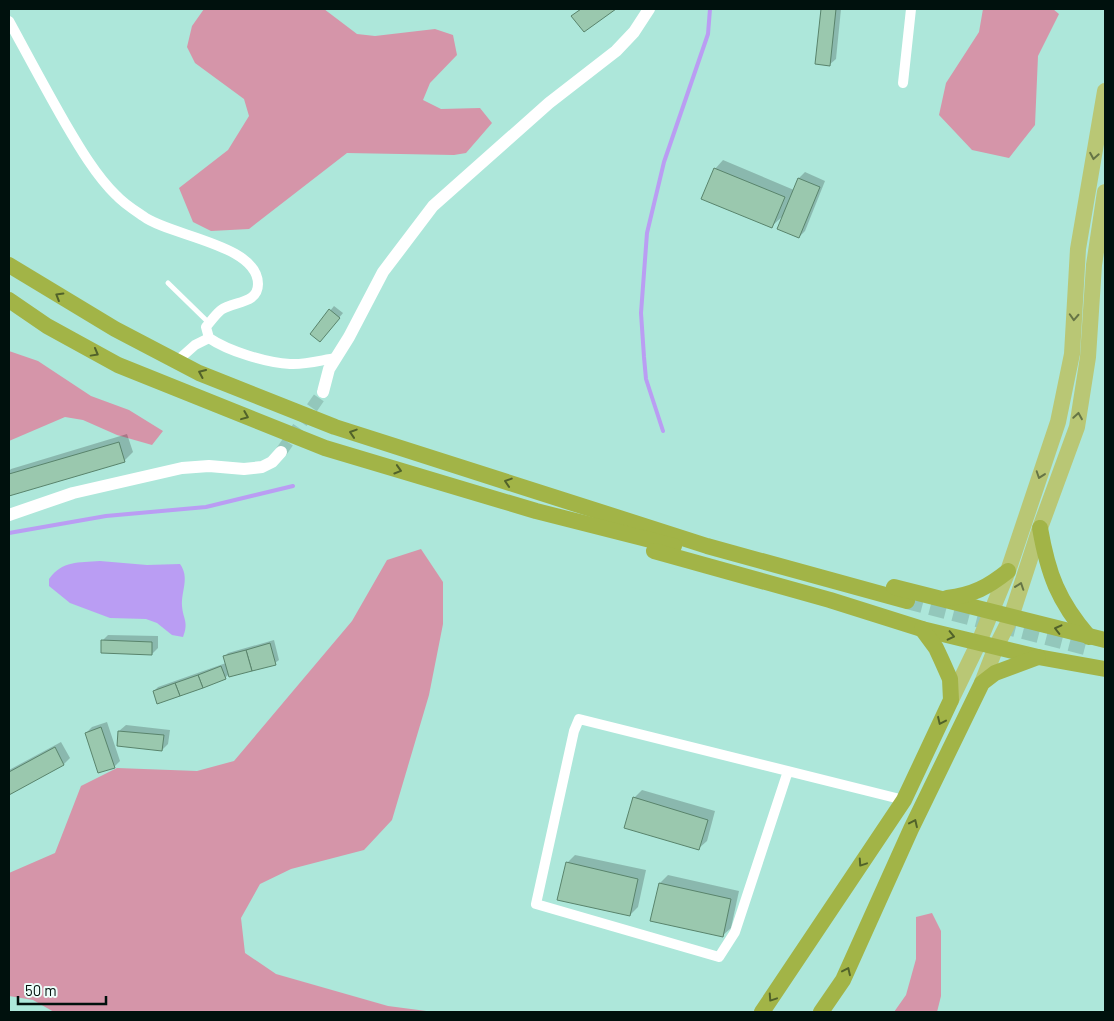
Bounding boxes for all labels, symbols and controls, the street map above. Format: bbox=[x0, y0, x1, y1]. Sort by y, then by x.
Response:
one-way arrow bbox=[1090, 152, 1100, 160]
one-way arrow bbox=[55, 293, 64, 303]
one-way arrow bbox=[1069, 313, 1080, 321]
one-way arrow bbox=[90, 346, 99, 356]
one-way arrow bbox=[198, 369, 207, 380]
one-way arrow bbox=[240, 410, 248, 420]
one-way arrow bbox=[1073, 411, 1083, 420]
one-way arrow bbox=[349, 428, 358, 438]
one-way arrow bbox=[393, 464, 401, 474]
one-way arrow bbox=[1036, 470, 1046, 479]
one-way arrow bbox=[504, 478, 513, 488]
one-way arrow bbox=[1015, 582, 1025, 591]
one-way arrow bbox=[1053, 624, 1062, 635]
one-way arrow bbox=[947, 630, 956, 641]
one-way arrow bbox=[937, 716, 948, 725]
one-way arrow bbox=[908, 819, 919, 828]
one-way arrow bbox=[859, 857, 869, 866]
one-way arrow bbox=[841, 967, 851, 976]
scale bar bbox=[18, 974, 105, 1006]
text: 50 m bbox=[25, 981, 57, 999]
one-way arrow bbox=[769, 992, 778, 1001]

